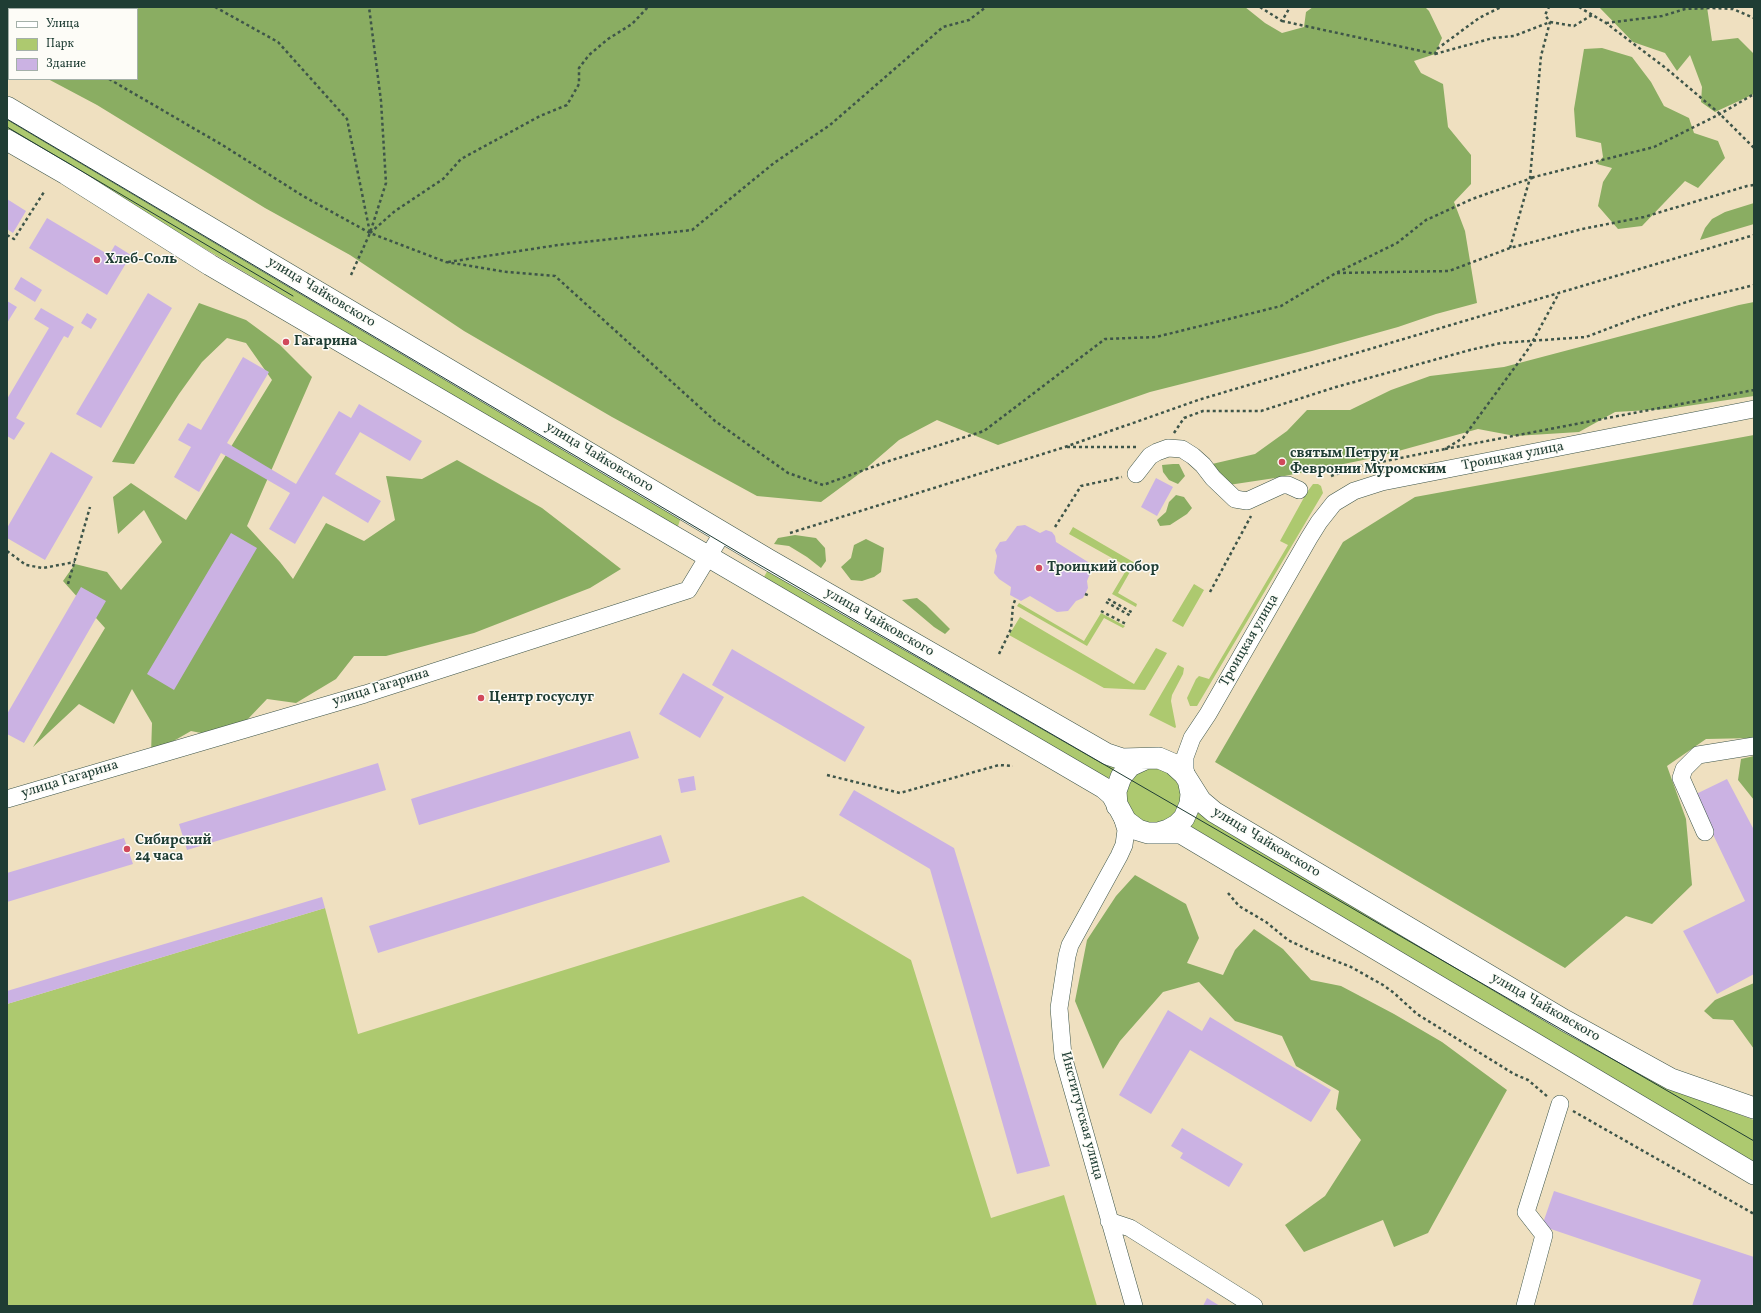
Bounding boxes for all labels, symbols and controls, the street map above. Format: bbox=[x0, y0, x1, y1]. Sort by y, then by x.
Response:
legend bbox=[8, 8, 138, 80]
text: Улица bbox=[46, 16, 79, 32]
text: Парк bbox=[46, 36, 74, 52]
text: Здание bbox=[46, 56, 86, 72]
place label: Хлеб-Соль bbox=[105, 252, 177, 268]
street label: улица Чайковского bbox=[264, 254, 378, 332]
marker: Хлеб-Соль bbox=[92, 255, 102, 265]
place label: Гагарина bbox=[294, 334, 357, 350]
marker: Гагарина bbox=[281, 337, 291, 347]
street label: улица Чайковского bbox=[542, 419, 656, 497]
street label: Троицкая улица bbox=[1460, 439, 1566, 475]
place label: святым Петру и Февронии Муромским bbox=[1290, 446, 1446, 478]
marker: святым Петру и Февронии Муромским bbox=[1277, 457, 1287, 467]
place label: Троицкий собор bbox=[1047, 560, 1159, 576]
marker: Троицкий собор bbox=[1034, 563, 1044, 573]
street label: улица Чайковского bbox=[821, 585, 937, 661]
street label: Троицкая улица bbox=[1217, 592, 1283, 690]
street label: улица Гагарина bbox=[331, 665, 431, 711]
place label: Центр госуслуг bbox=[489, 690, 594, 706]
marker: Центр госуслуг bbox=[476, 693, 486, 703]
street label: улица Гагарина bbox=[20, 757, 120, 803]
street label: улица Чайковского bbox=[1209, 804, 1323, 882]
place label: Сибирский 24 часа bbox=[135, 833, 212, 866]
marker: Сибирский 24 часа bbox=[122, 844, 132, 854]
street label: улица Чайковского bbox=[1487, 970, 1603, 1046]
street label: Институтская улица bbox=[1056, 1050, 1106, 1182]

